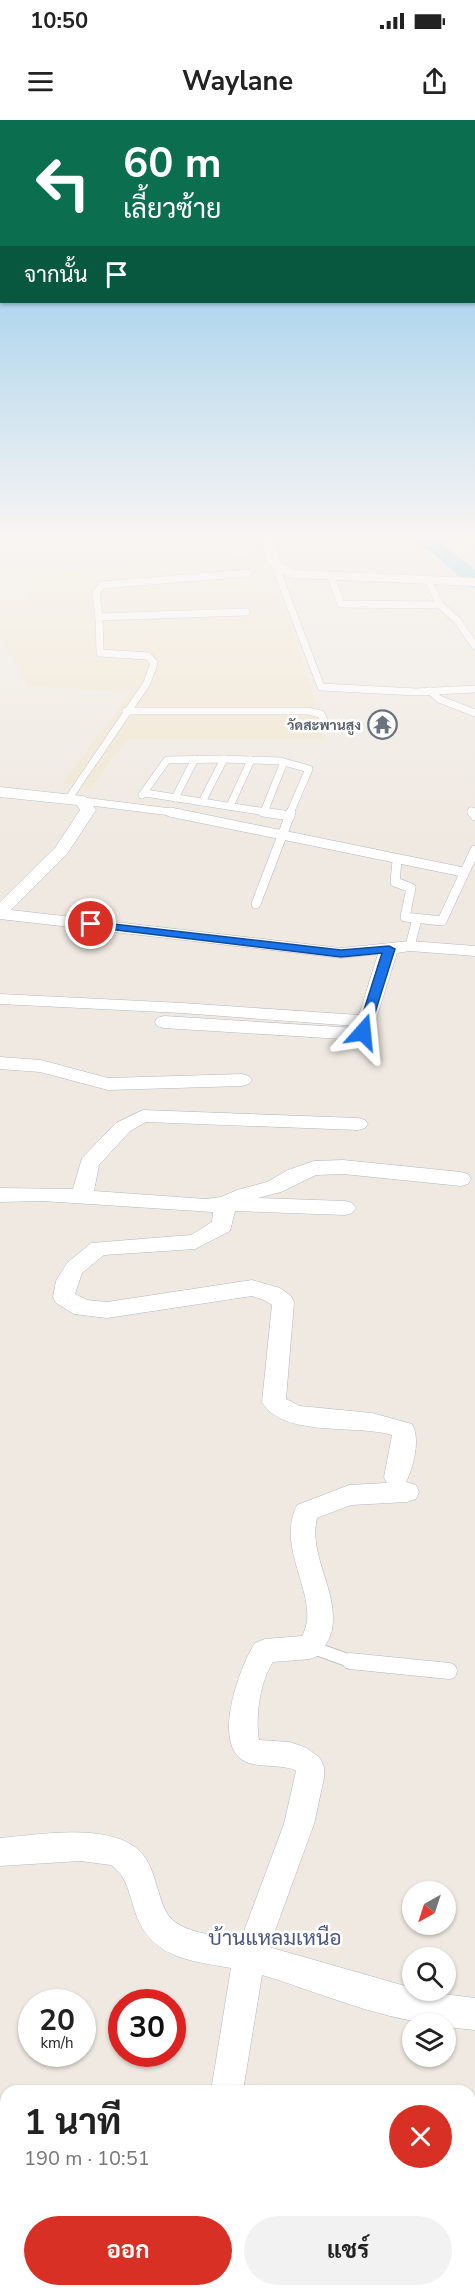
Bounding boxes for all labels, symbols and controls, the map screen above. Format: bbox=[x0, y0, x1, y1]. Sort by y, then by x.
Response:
text: 10:50 bbox=[30, 6, 88, 36]
text: Waylane bbox=[182, 63, 293, 100]
icon: menu bbox=[24, 65, 57, 98]
icon: share bbox=[418, 65, 451, 98]
text: 60 m bbox=[123, 135, 222, 192]
icon: left bbox=[24, 144, 102, 222]
text: เลี้ยวซ้าย bbox=[123, 191, 221, 228]
icon: arrive bbox=[100, 258, 133, 291]
text: จากนั้น bbox=[24, 260, 88, 290]
temple icon: วัดสะพานสูง bbox=[366, 709, 398, 741]
place label: วัดสะพานสูง bbox=[287, 716, 361, 736]
pin bbox=[65, 898, 116, 949]
icon: arrive bbox=[74, 907, 107, 940]
position arrow bbox=[331, 1000, 395, 1064]
north arrow bbox=[402, 1881, 456, 1935]
map controls bbox=[402, 1881, 456, 2067]
district label: บ้านแหลมเหนือ bbox=[208, 1924, 342, 1952]
button: search bbox=[402, 1947, 456, 2001]
speed limit sign: 30 bbox=[108, 1989, 186, 2067]
text: 20 bbox=[39, 2000, 75, 2041]
button: layers bbox=[402, 2013, 456, 2067]
text: km/h bbox=[40, 2033, 74, 2053]
text: 1 นาที bbox=[24, 2098, 122, 2147]
button: close bbox=[389, 2105, 452, 2168]
text: 190 m · 10:51 bbox=[24, 2145, 150, 2172]
button: ออก bbox=[24, 2216, 232, 2285]
button: แชร์ bbox=[244, 2216, 452, 2285]

